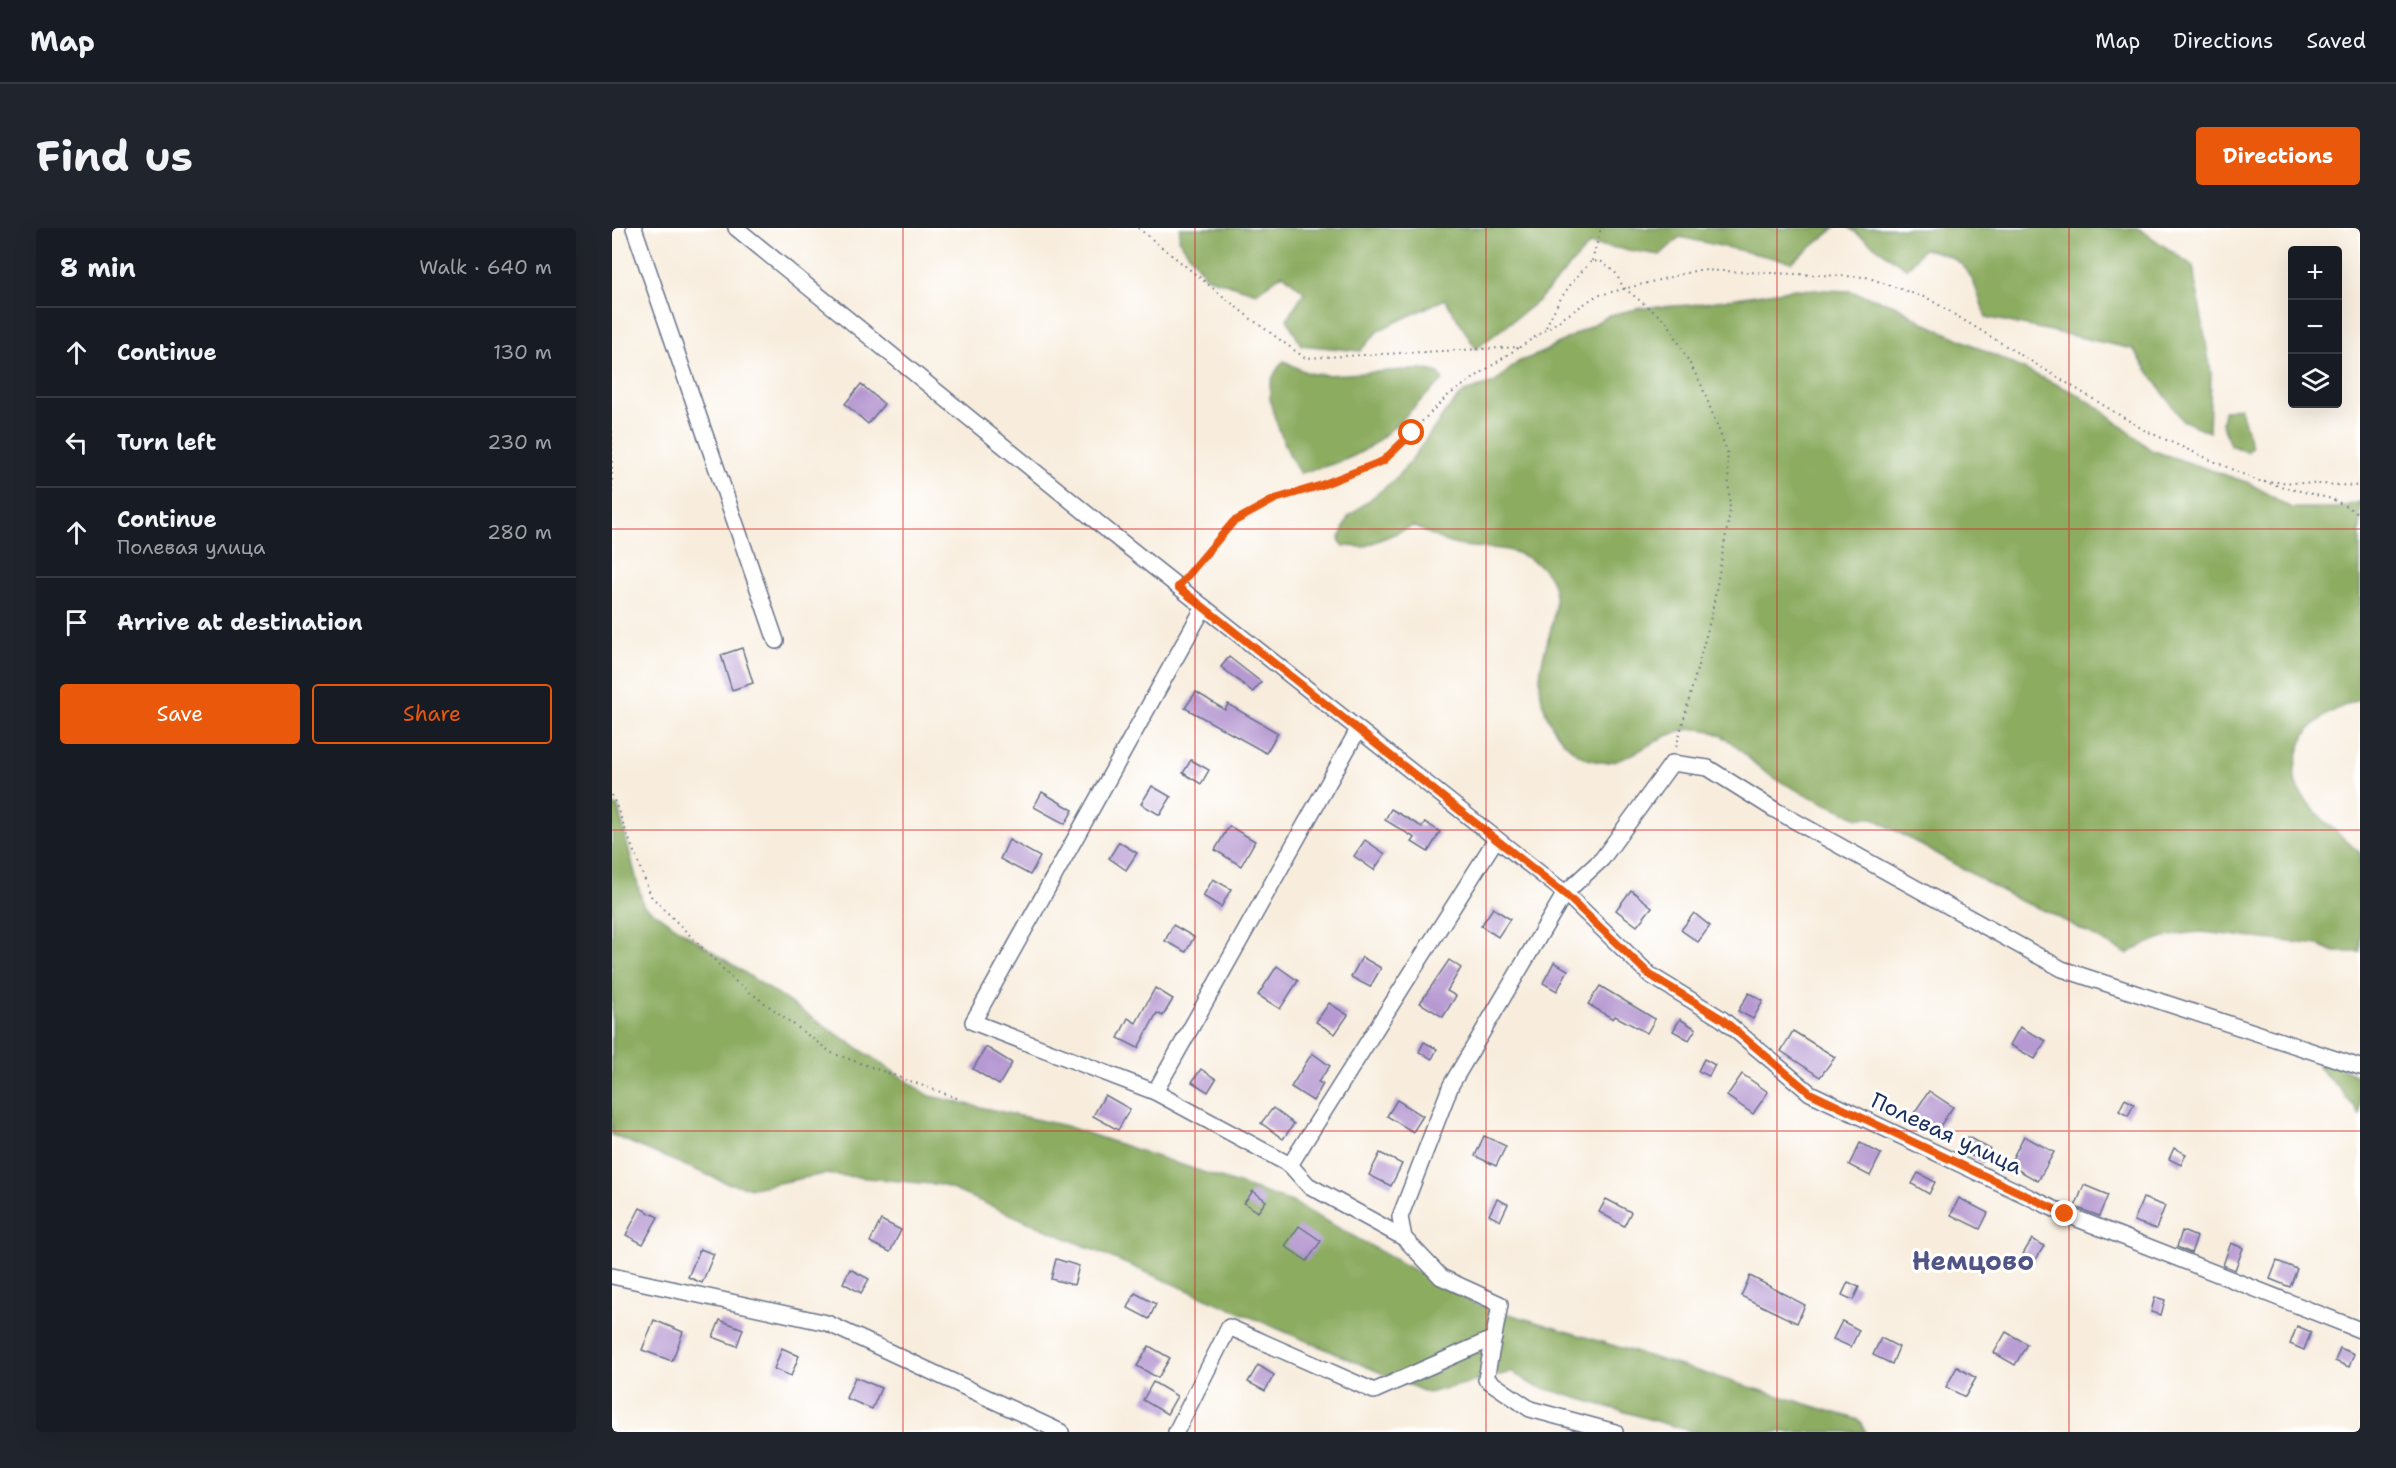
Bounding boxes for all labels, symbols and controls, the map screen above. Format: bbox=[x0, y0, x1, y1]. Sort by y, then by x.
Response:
text: Map bbox=[30, 22, 95, 60]
text: Map bbox=[2095, 27, 2140, 55]
text: Directions bbox=[2173, 27, 2273, 55]
text: Saved bbox=[2306, 27, 2366, 55]
button: Directions bbox=[2196, 127, 2360, 185]
text: Find us bbox=[36, 128, 193, 184]
map controls bbox=[2288, 246, 2342, 408]
button: + bbox=[2288, 246, 2342, 300]
text: 8 min bbox=[60, 250, 136, 285]
text: Walk · 640 m bbox=[419, 254, 552, 280]
button: − bbox=[2288, 300, 2342, 354]
icon: ahead bbox=[60, 336, 93, 369]
text: Continue bbox=[117, 338, 217, 367]
text: 130 m bbox=[493, 339, 552, 365]
button: layers bbox=[2288, 354, 2342, 408]
route start bbox=[1398, 419, 1424, 445]
icon: left bbox=[60, 426, 93, 459]
text: Turn left bbox=[117, 428, 216, 457]
text: 230 m bbox=[487, 429, 552, 455]
text: Continue bbox=[117, 505, 217, 534]
icon: ahead bbox=[60, 516, 93, 549]
text: 280 m bbox=[487, 519, 552, 545]
text: Полевая улица bbox=[117, 534, 266, 560]
icon: arrive bbox=[60, 606, 93, 639]
text: Arrive at destination bbox=[117, 608, 363, 637]
button: Save bbox=[60, 684, 300, 744]
button: Share bbox=[312, 684, 552, 744]
street label: Полевая улица bbox=[1867, 1086, 2027, 1181]
route end bbox=[2051, 1200, 2077, 1226]
district label: Немцово bbox=[1912, 1243, 2034, 1278]

